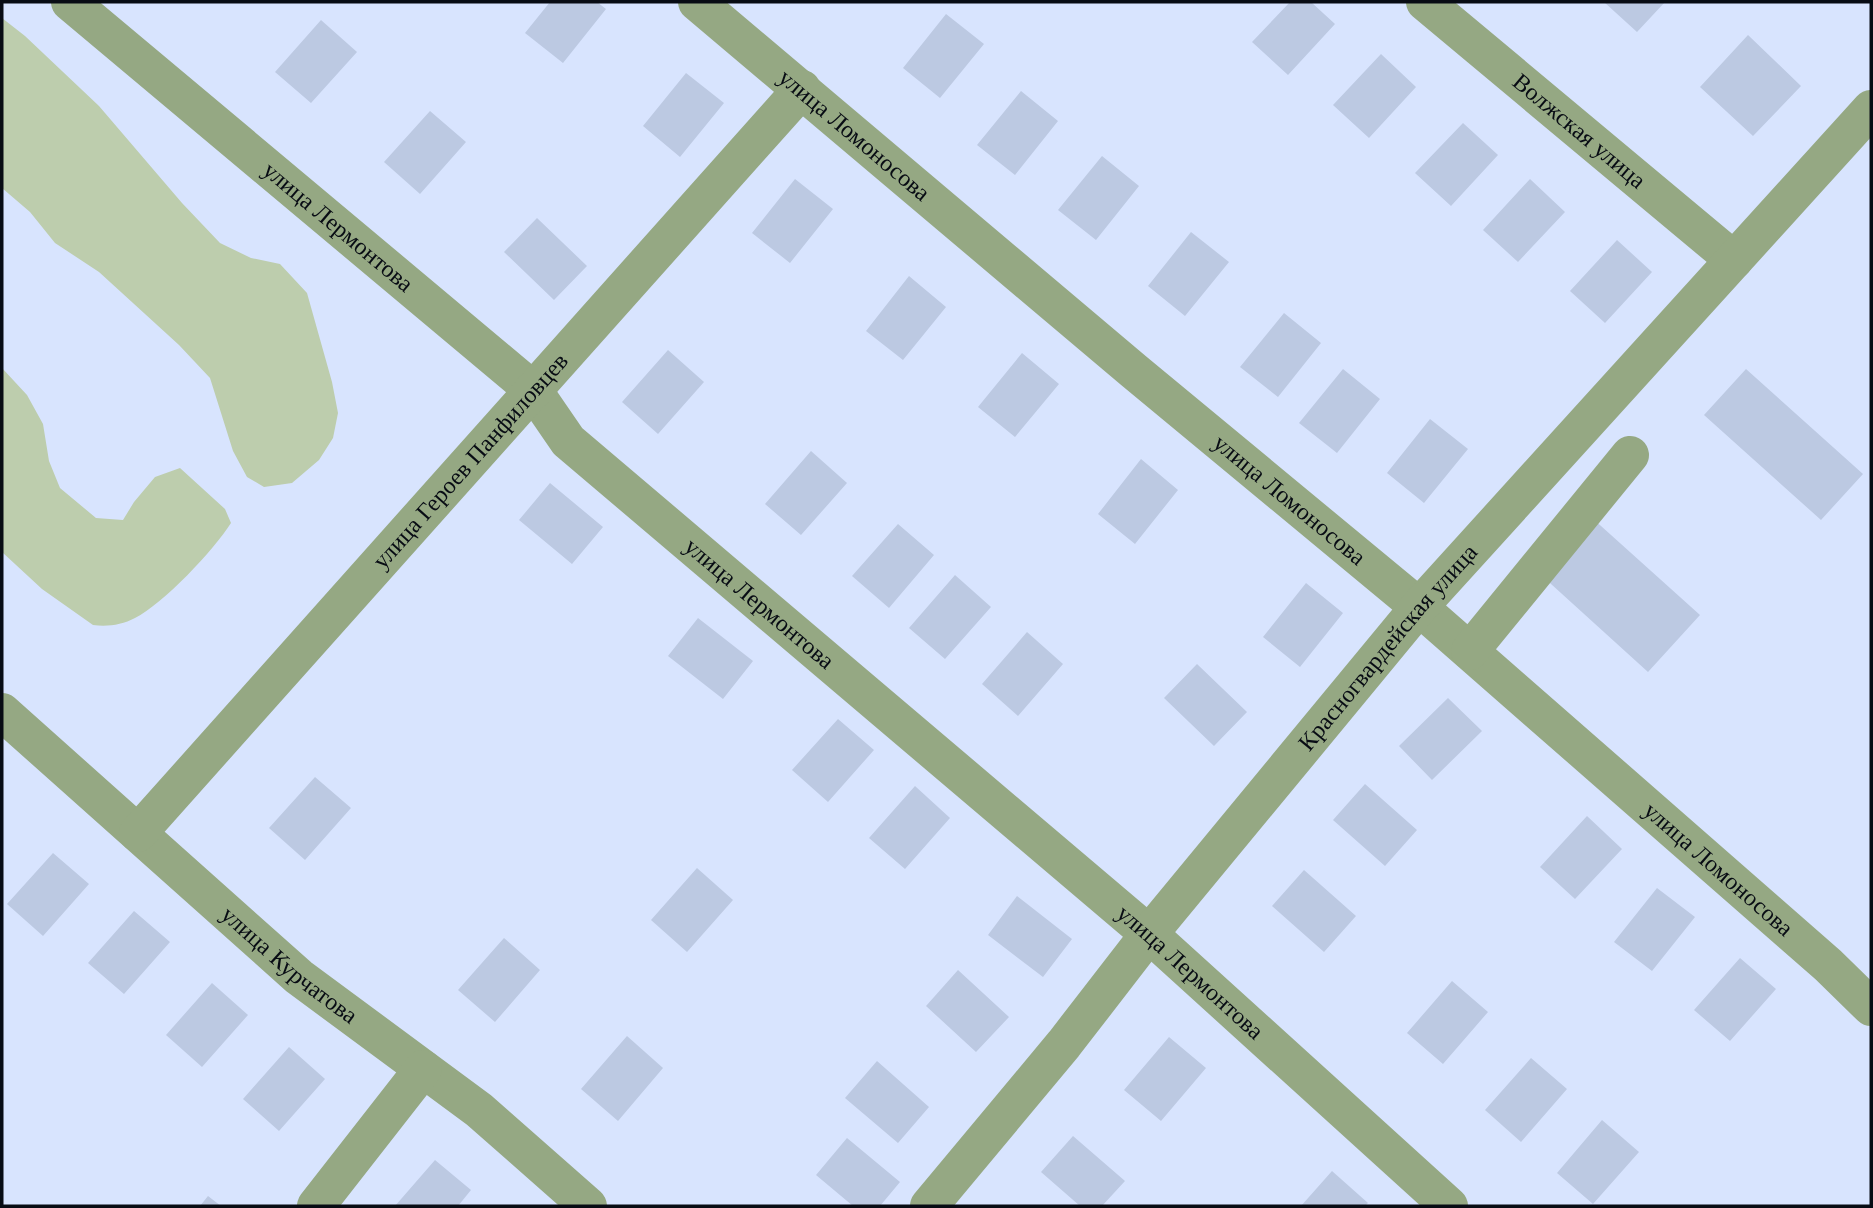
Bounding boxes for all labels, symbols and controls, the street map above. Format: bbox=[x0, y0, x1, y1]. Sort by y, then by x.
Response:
street label: улица Ломоносова bbox=[774, 64, 935, 206]
street label: Волжская улица bbox=[1508, 68, 1651, 194]
street label: улица Лермонтова bbox=[258, 157, 419, 297]
street label: улица Героев Панфиловцев bbox=[367, 348, 573, 574]
street label: улица Ломоносова bbox=[1208, 429, 1371, 571]
street label: улица Лермонтова bbox=[680, 533, 840, 674]
street label: Красногвардейская улица bbox=[1293, 539, 1483, 756]
street label: улица Ломоносова bbox=[1639, 797, 1799, 942]
street label: улица Лермонтова bbox=[1112, 900, 1269, 1045]
street label: улица Курчатова bbox=[216, 901, 363, 1029]

